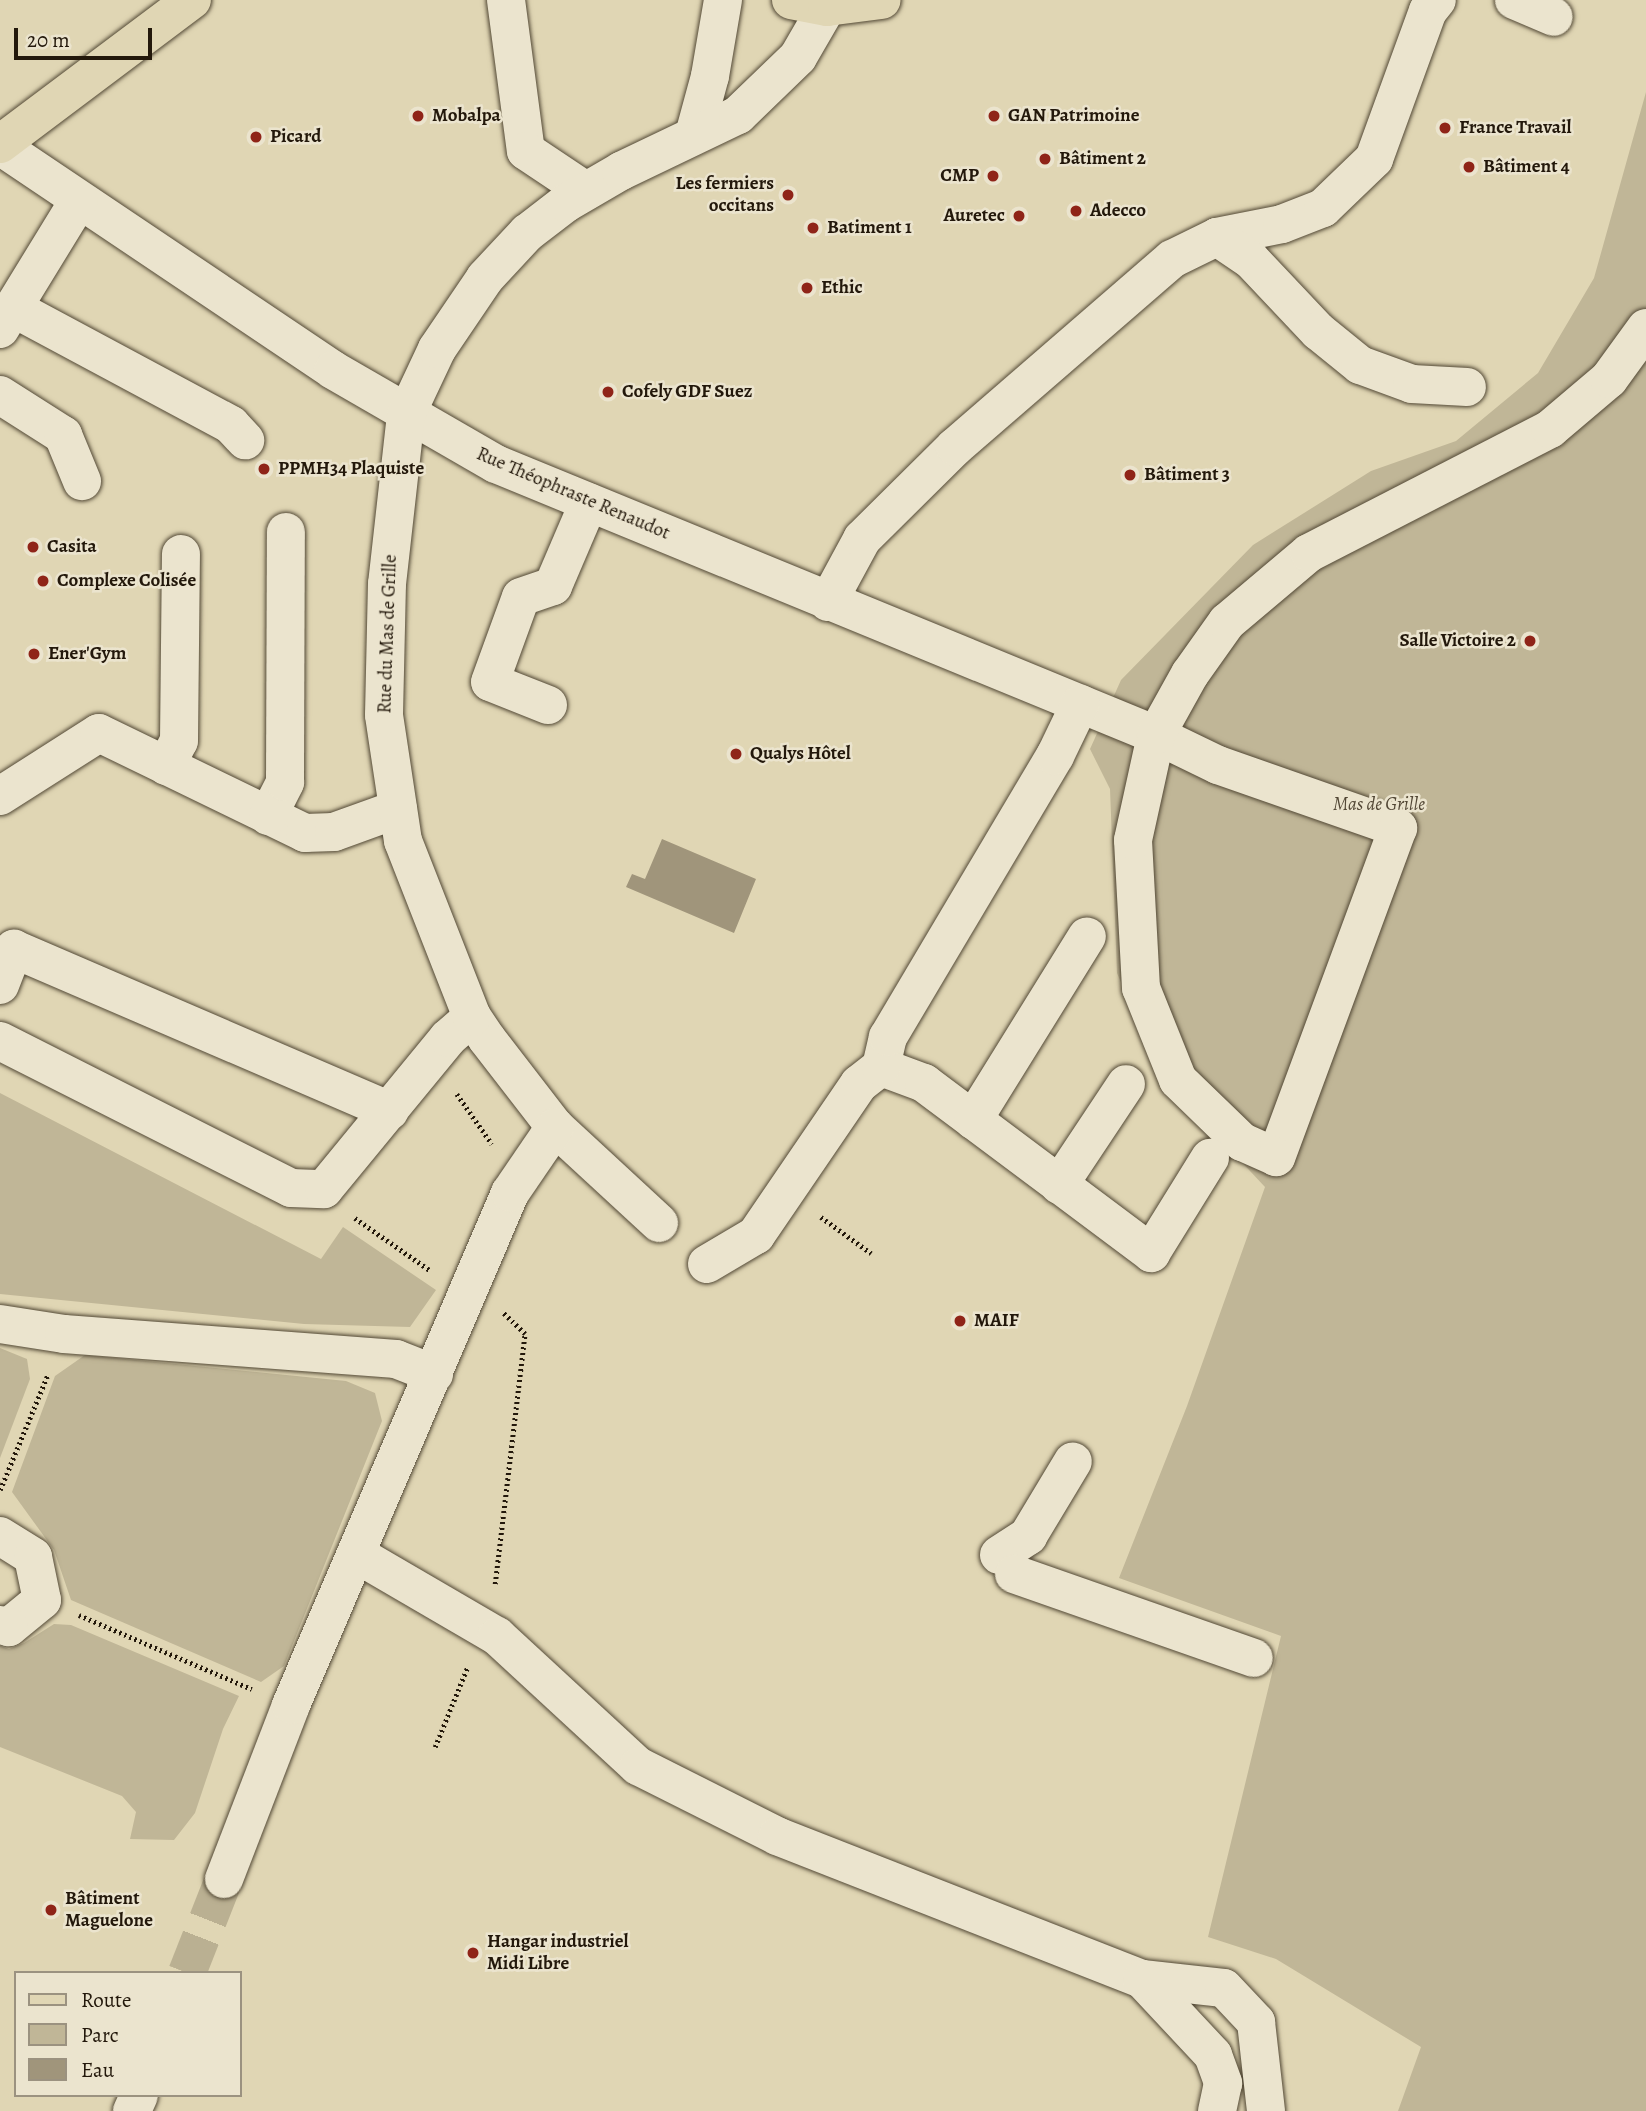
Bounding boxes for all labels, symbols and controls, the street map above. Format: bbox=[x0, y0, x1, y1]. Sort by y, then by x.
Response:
scale bar bbox=[18, 14, 156, 58]
text: 20 m bbox=[27, 26, 70, 54]
place label: Mobalpa bbox=[432, 105, 501, 127]
place label: GAN Patrimoine bbox=[1008, 105, 1139, 127]
marker: Mobalpa bbox=[410, 108, 426, 124]
marker: GAN Patrimoine bbox=[986, 108, 1002, 124]
place label: France Travail bbox=[1459, 117, 1572, 139]
marker: France Travail bbox=[1437, 120, 1453, 136]
place label: Picard bbox=[270, 126, 321, 148]
marker: Picard bbox=[248, 129, 264, 145]
place label: Bâtiment 2 bbox=[1059, 148, 1146, 170]
marker: Bâtiment 2 bbox=[1037, 151, 1053, 167]
place label: Bâtiment 4 bbox=[1483, 156, 1570, 178]
marker: Bâtiment 4 bbox=[1461, 159, 1477, 175]
place label: CMP bbox=[940, 165, 979, 187]
marker: CMP bbox=[985, 168, 1001, 184]
place label: Les fermiers occitans bbox=[675, 173, 774, 217]
marker: Les fermiers occitans bbox=[780, 187, 796, 203]
place label: Adecco bbox=[1090, 200, 1146, 222]
marker: Adecco bbox=[1068, 203, 1084, 219]
place label: Auretec bbox=[943, 205, 1005, 227]
marker: Auretec bbox=[1011, 208, 1027, 224]
place label: Batiment 1 bbox=[827, 217, 912, 239]
marker: Batiment 1 bbox=[805, 220, 821, 236]
place label: Ethic bbox=[821, 277, 863, 299]
marker: Ethic bbox=[799, 280, 815, 296]
place label: Cofely GDF Suez bbox=[622, 381, 752, 403]
marker: Cofely GDF Suez bbox=[600, 384, 616, 400]
street label: Rue Théophraste Renaudot bbox=[473, 443, 673, 545]
place label: PPMH34 Plaquiste bbox=[278, 458, 424, 480]
marker: PPMH34 Plaquiste bbox=[256, 461, 272, 477]
place label: Bâtiment 3 bbox=[1144, 464, 1230, 486]
marker: Bâtiment 3 bbox=[1122, 467, 1138, 483]
place label: Casita bbox=[47, 536, 97, 558]
marker: Casita bbox=[25, 539, 41, 555]
street label: Rue du Mas de Grille bbox=[374, 554, 402, 714]
place label: Complexe Colisée bbox=[57, 570, 196, 592]
marker: Complexe Colisée bbox=[35, 573, 51, 589]
place label: Salle Victoire 2 bbox=[1400, 630, 1516, 652]
marker: Salle Victoire 2 bbox=[1522, 633, 1538, 649]
place label: Ener'Gym bbox=[48, 643, 126, 665]
marker: Ener'Gym bbox=[26, 646, 42, 662]
place label: Qualys Hôtel bbox=[750, 743, 851, 765]
marker: Qualys Hôtel bbox=[728, 746, 744, 762]
park label: Mas de Grille bbox=[1333, 794, 1425, 816]
place label: MAIF bbox=[974, 1310, 1019, 1332]
marker: MAIF bbox=[952, 1313, 968, 1329]
place label: Bâtiment Maguelone bbox=[65, 1888, 153, 1932]
marker: Bâtiment Maguelone bbox=[43, 1902, 59, 1918]
place label: Hangar industriel Midi Libre bbox=[487, 1931, 628, 1975]
marker: Hangar industriel Midi Libre bbox=[465, 1945, 481, 1961]
legend bbox=[14, 1971, 242, 2097]
text: Route bbox=[81, 1986, 131, 2014]
text: Parc bbox=[81, 2021, 119, 2049]
text: Eau bbox=[81, 2056, 114, 2084]

